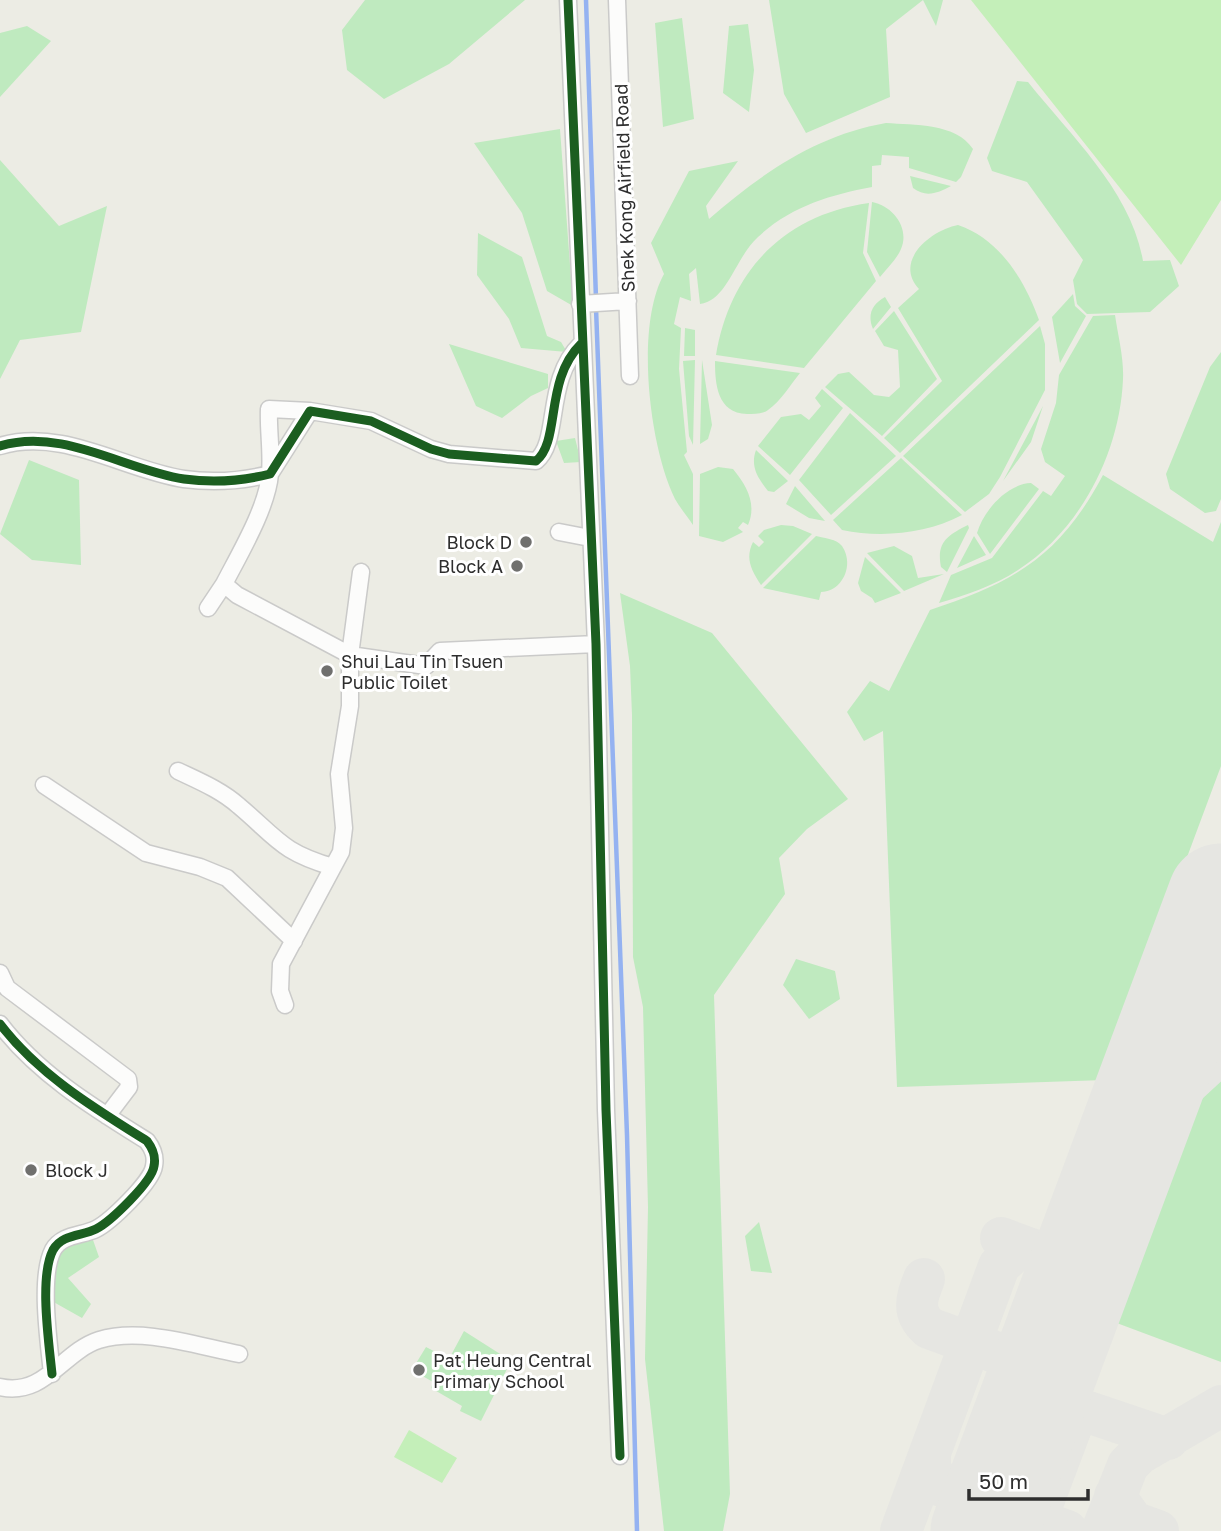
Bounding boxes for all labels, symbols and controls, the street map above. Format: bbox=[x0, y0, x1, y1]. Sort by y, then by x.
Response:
street label: Shek Kong Airfield Road bbox=[609, 83, 639, 293]
place label: Block D bbox=[446, 531, 512, 553]
marker: Block D bbox=[518, 534, 534, 550]
place label: Block A bbox=[438, 555, 503, 577]
marker: Block A bbox=[509, 558, 525, 574]
place label: Shui Lau Tin Tsuen Public Toilet bbox=[341, 650, 503, 693]
marker: Shui Lau Tin Tsuen Public Toilet bbox=[319, 663, 335, 679]
place label: Block J bbox=[45, 1159, 108, 1181]
marker: Block J bbox=[23, 1162, 39, 1178]
place label: Pat Heung Central Primary School bbox=[433, 1349, 592, 1392]
marker: Pat Heung Central Primary School bbox=[411, 1362, 427, 1378]
scale bar bbox=[969, 1458, 1088, 1502]
text: 50 m bbox=[979, 1468, 1028, 1494]

